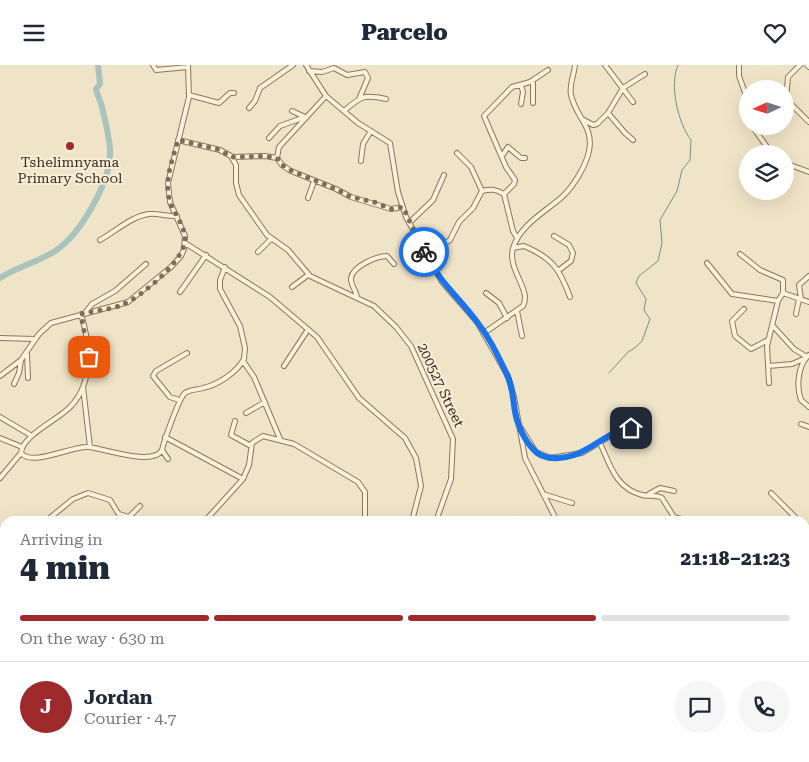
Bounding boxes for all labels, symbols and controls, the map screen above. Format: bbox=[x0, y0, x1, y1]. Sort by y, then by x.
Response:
icon: menu bbox=[20, 19, 48, 47]
icon: heart bbox=[761, 19, 789, 47]
text: Parcelo bbox=[361, 20, 448, 45]
north arrow bbox=[739, 80, 794, 135]
map controls bbox=[739, 80, 794, 200]
marker: Tshelimnyama Primary School bbox=[64, 140, 76, 152]
button: layers bbox=[739, 145, 794, 200]
place label: Tshelimnyama Primary School bbox=[18, 154, 123, 186]
courier bbox=[399, 227, 449, 277]
icon: bike bbox=[410, 238, 438, 266]
pin bbox=[68, 336, 110, 378]
street label: 200527 Street bbox=[415, 341, 467, 429]
icon: bag bbox=[75, 343, 103, 371]
pin bbox=[610, 407, 652, 449]
icon: home bbox=[617, 414, 645, 442]
text: Arriving in bbox=[20, 530, 103, 549]
text: 21:18–21:23 bbox=[681, 547, 790, 570]
text: 4 min bbox=[20, 549, 110, 587]
text: On the way · 630 m bbox=[20, 629, 165, 648]
button: chat bbox=[674, 681, 726, 733]
button: phone bbox=[738, 681, 790, 733]
text: Jordan bbox=[84, 686, 153, 709]
text: J bbox=[40, 695, 52, 718]
text: Courier · 4.7 bbox=[84, 709, 177, 728]

